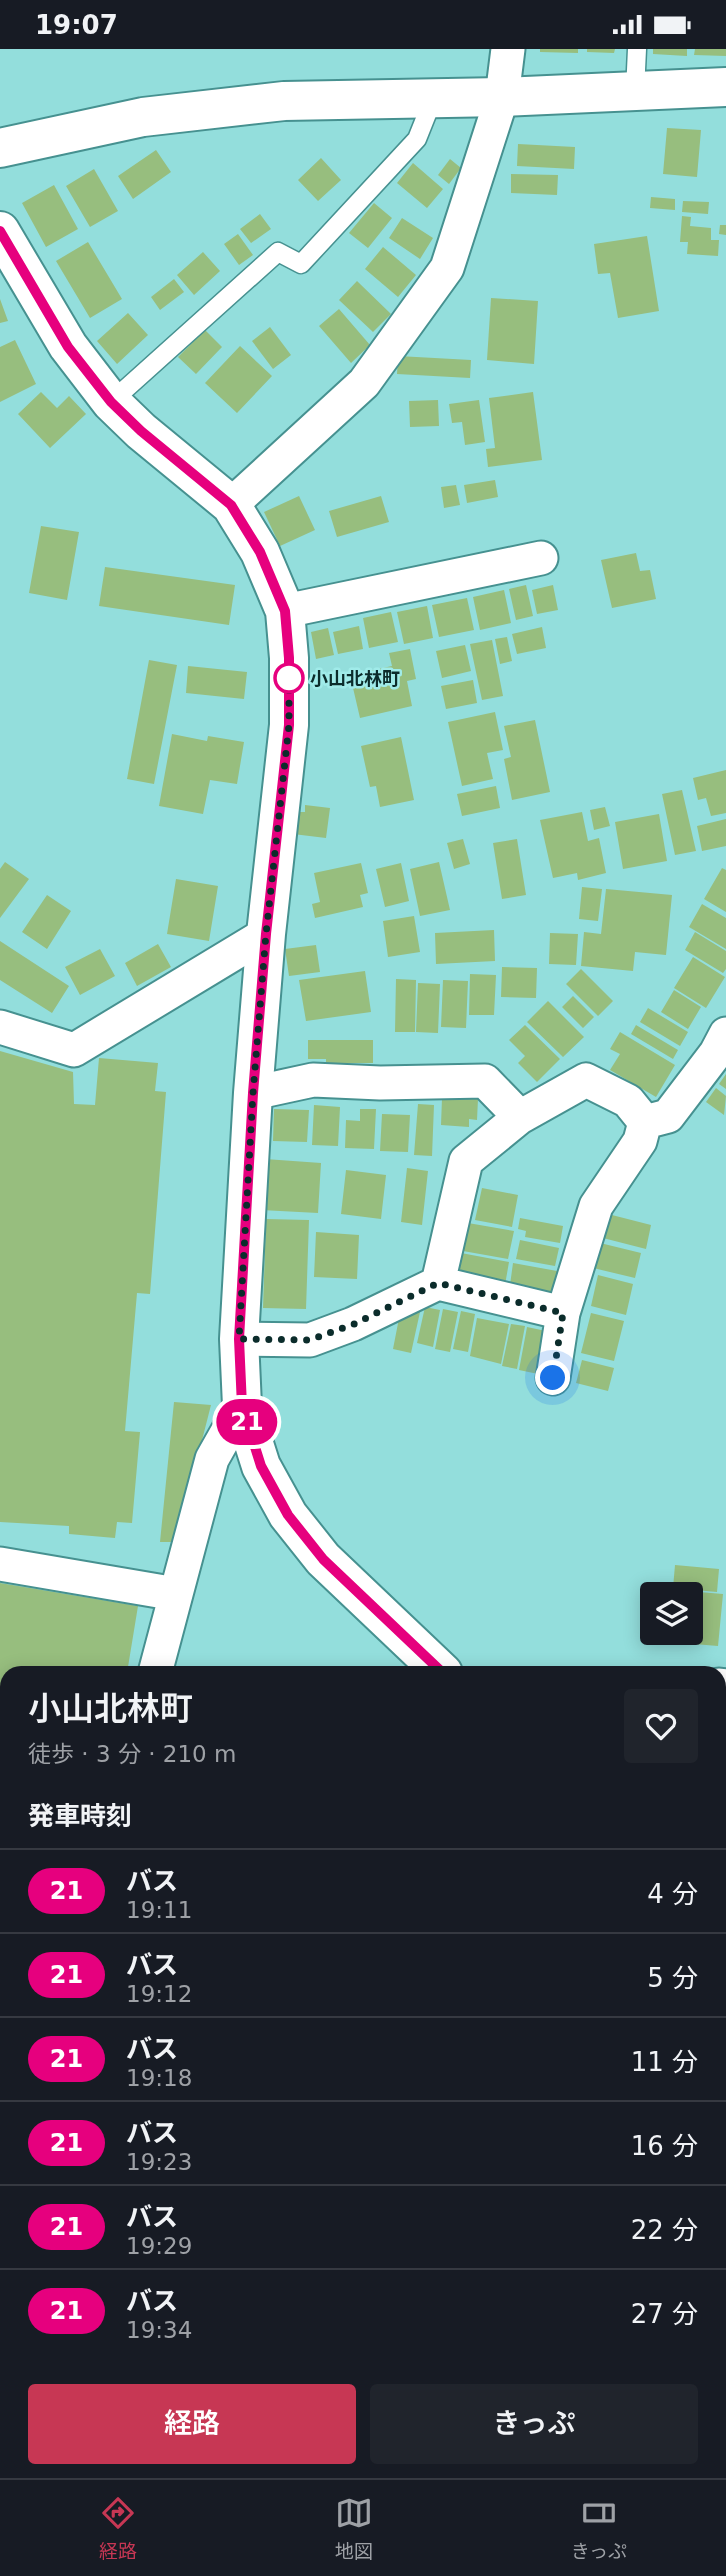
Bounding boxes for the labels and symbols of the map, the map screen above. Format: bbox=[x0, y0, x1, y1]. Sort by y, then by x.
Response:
marker: 小山北林町 bbox=[274, 663, 304, 693]
place label: 小山北林町 bbox=[310, 668, 400, 689]
your location bbox=[535, 1360, 570, 1395]
line badge: 21 bbox=[216, 1399, 278, 1445]

